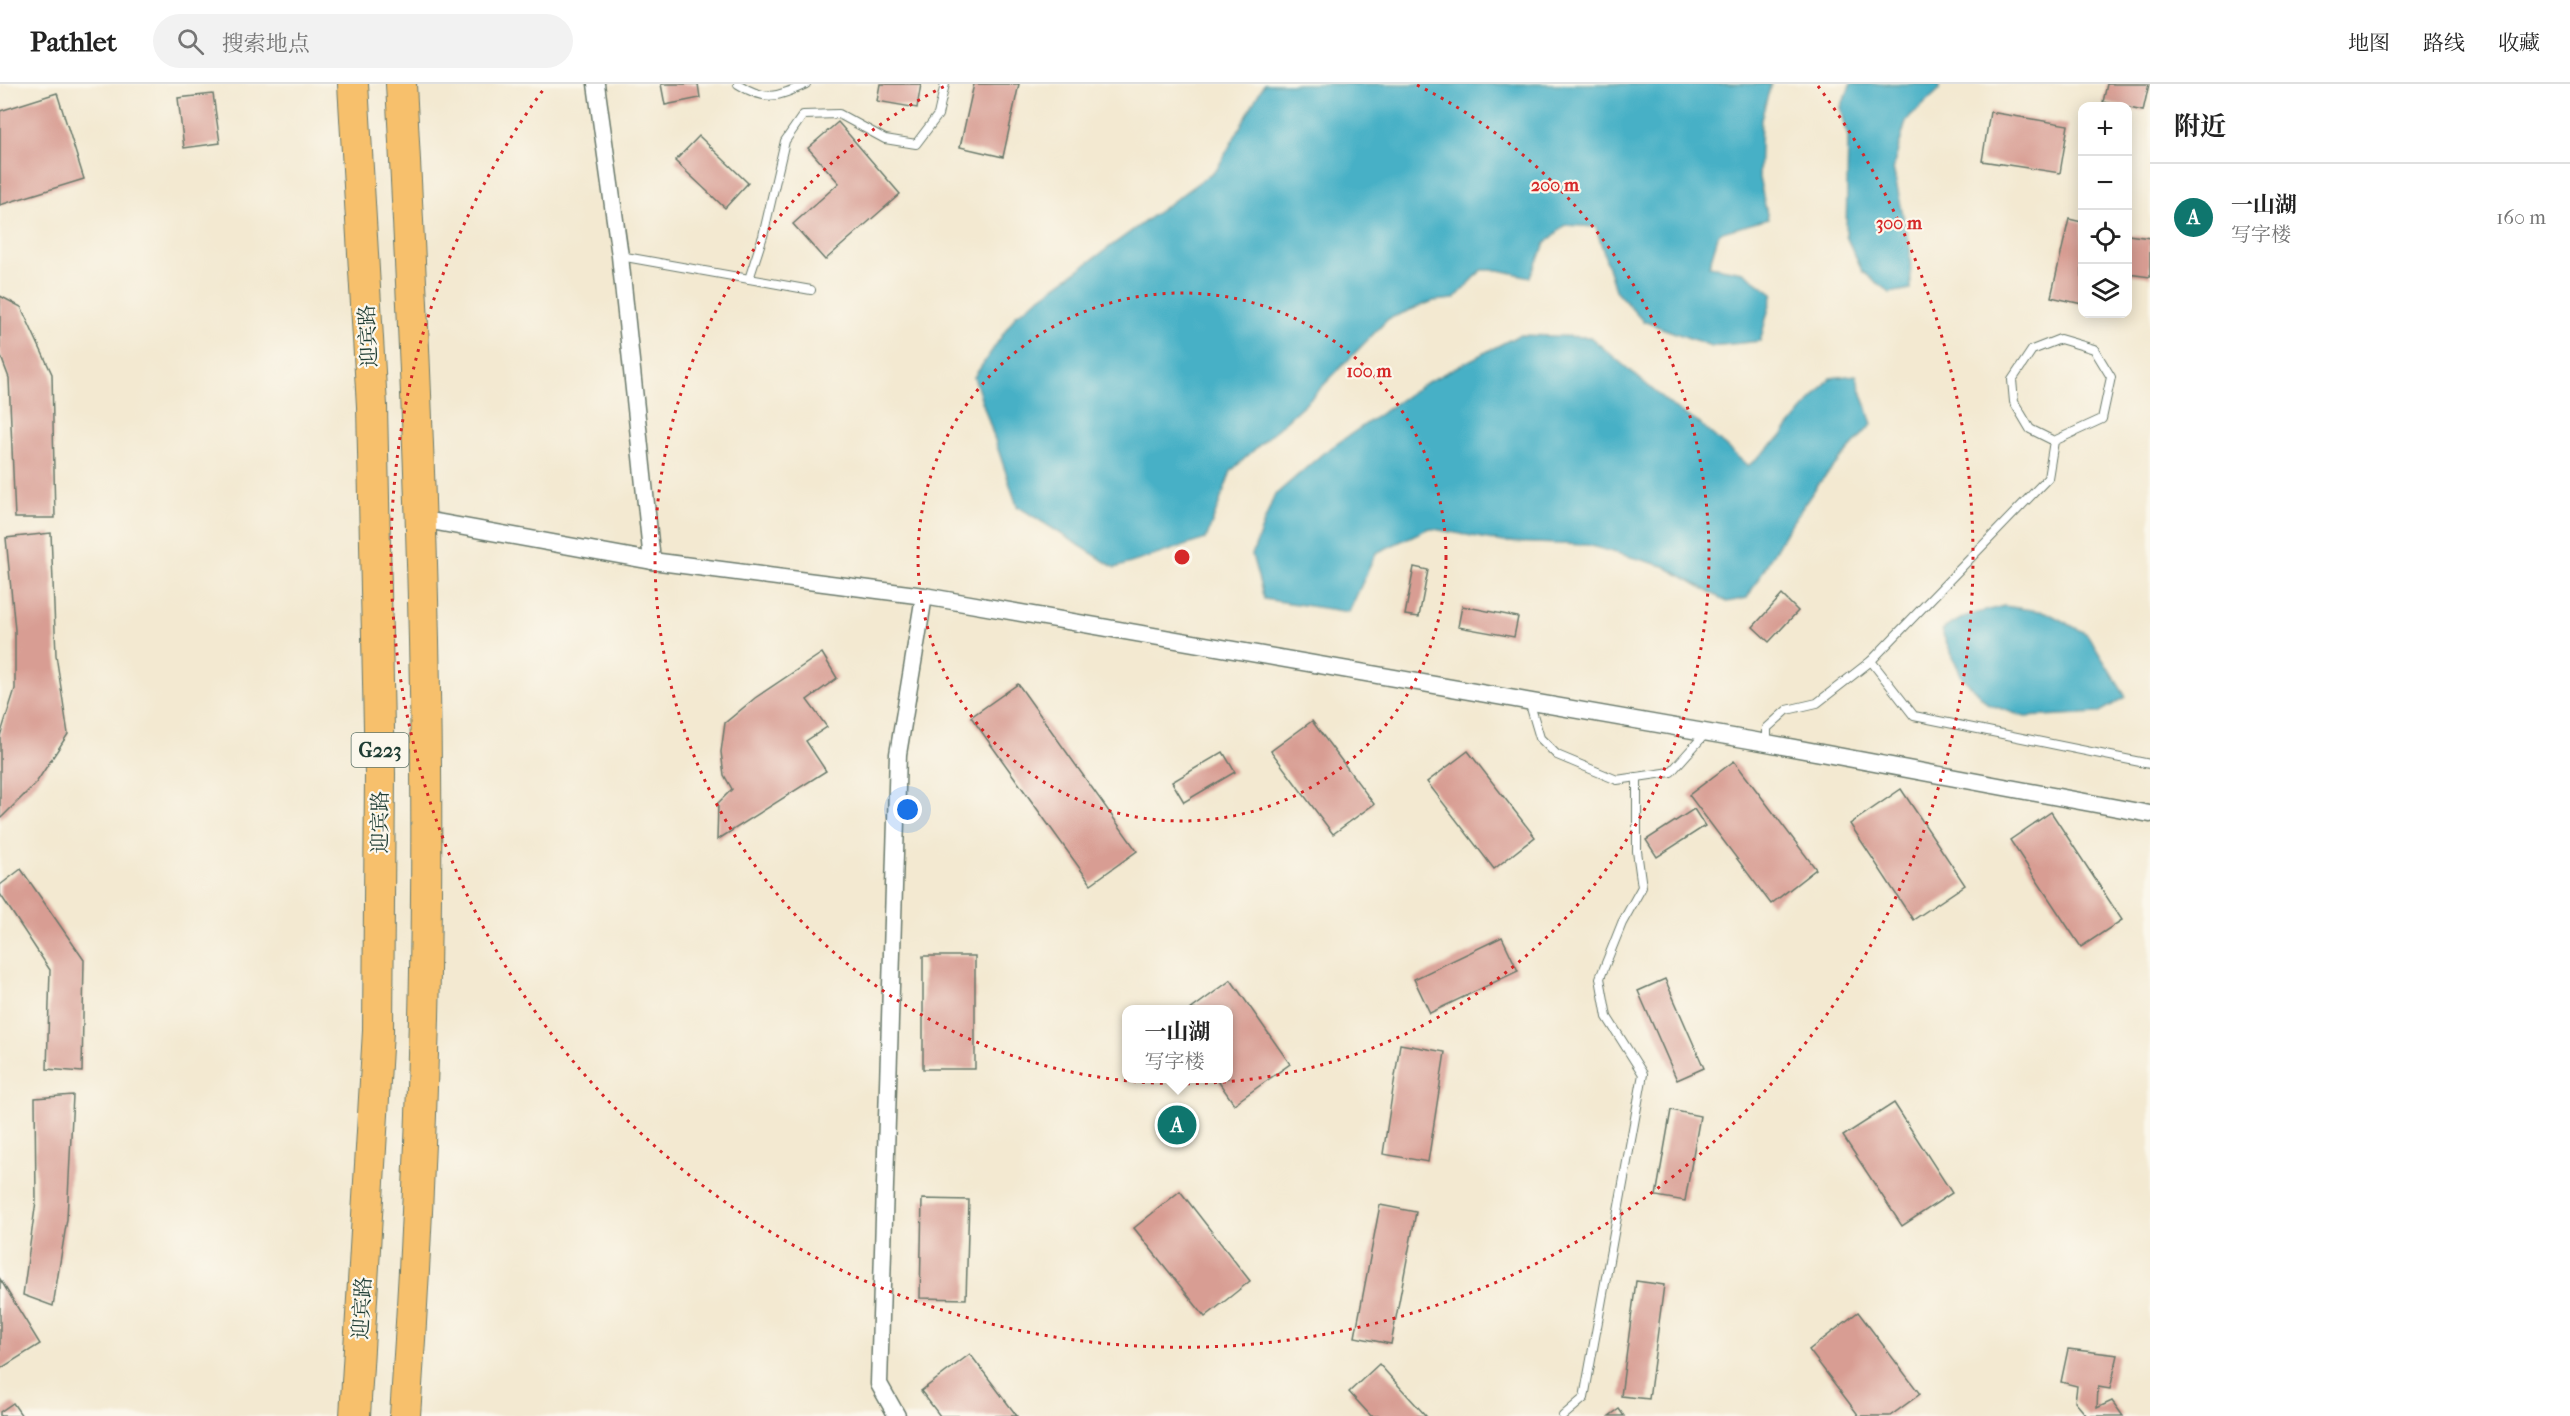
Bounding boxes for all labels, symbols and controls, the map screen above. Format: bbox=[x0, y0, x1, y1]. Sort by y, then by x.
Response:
search box bbox=[153, 14, 573, 68]
text: Pathlet bbox=[30, 25, 117, 58]
icon: search bbox=[174, 25, 207, 58]
text: 搜索地点 bbox=[222, 31, 310, 57]
text: 地图 bbox=[2348, 31, 2390, 55]
text: 路线 bbox=[2423, 31, 2465, 55]
text: 收藏 bbox=[2498, 31, 2540, 55]
map controls bbox=[2078, 102, 2132, 318]
button: + bbox=[2078, 102, 2132, 156]
text: 附近 bbox=[2174, 111, 2226, 142]
button: − bbox=[2078, 156, 2132, 210]
text: 200 m bbox=[1531, 175, 1580, 196]
text: 一山湖 bbox=[2231, 192, 2297, 218]
text: A bbox=[2187, 206, 2200, 229]
text: 160 m bbox=[2496, 206, 2546, 229]
button: locate bbox=[2078, 210, 2132, 264]
text: 300 m bbox=[1876, 213, 1923, 234]
text: 写字楼 bbox=[2231, 223, 2291, 246]
button: layers bbox=[2078, 264, 2132, 318]
street label: 迎宾路 bbox=[354, 304, 382, 368]
text: 100 m bbox=[1346, 361, 1393, 382]
centre of rings bbox=[1172, 547, 1192, 567]
road number: G223 bbox=[352, 733, 409, 767]
street label: 迎宾路 bbox=[368, 791, 392, 854]
your location bbox=[893, 795, 922, 824]
popup bbox=[1122, 1005, 1233, 1083]
text: 一山湖 bbox=[1144, 1019, 1211, 1045]
text: 写字楼 bbox=[1144, 1050, 1204, 1073]
pin: A bbox=[1158, 1102, 1196, 1148]
street label: 迎宾路 bbox=[348, 1276, 376, 1340]

